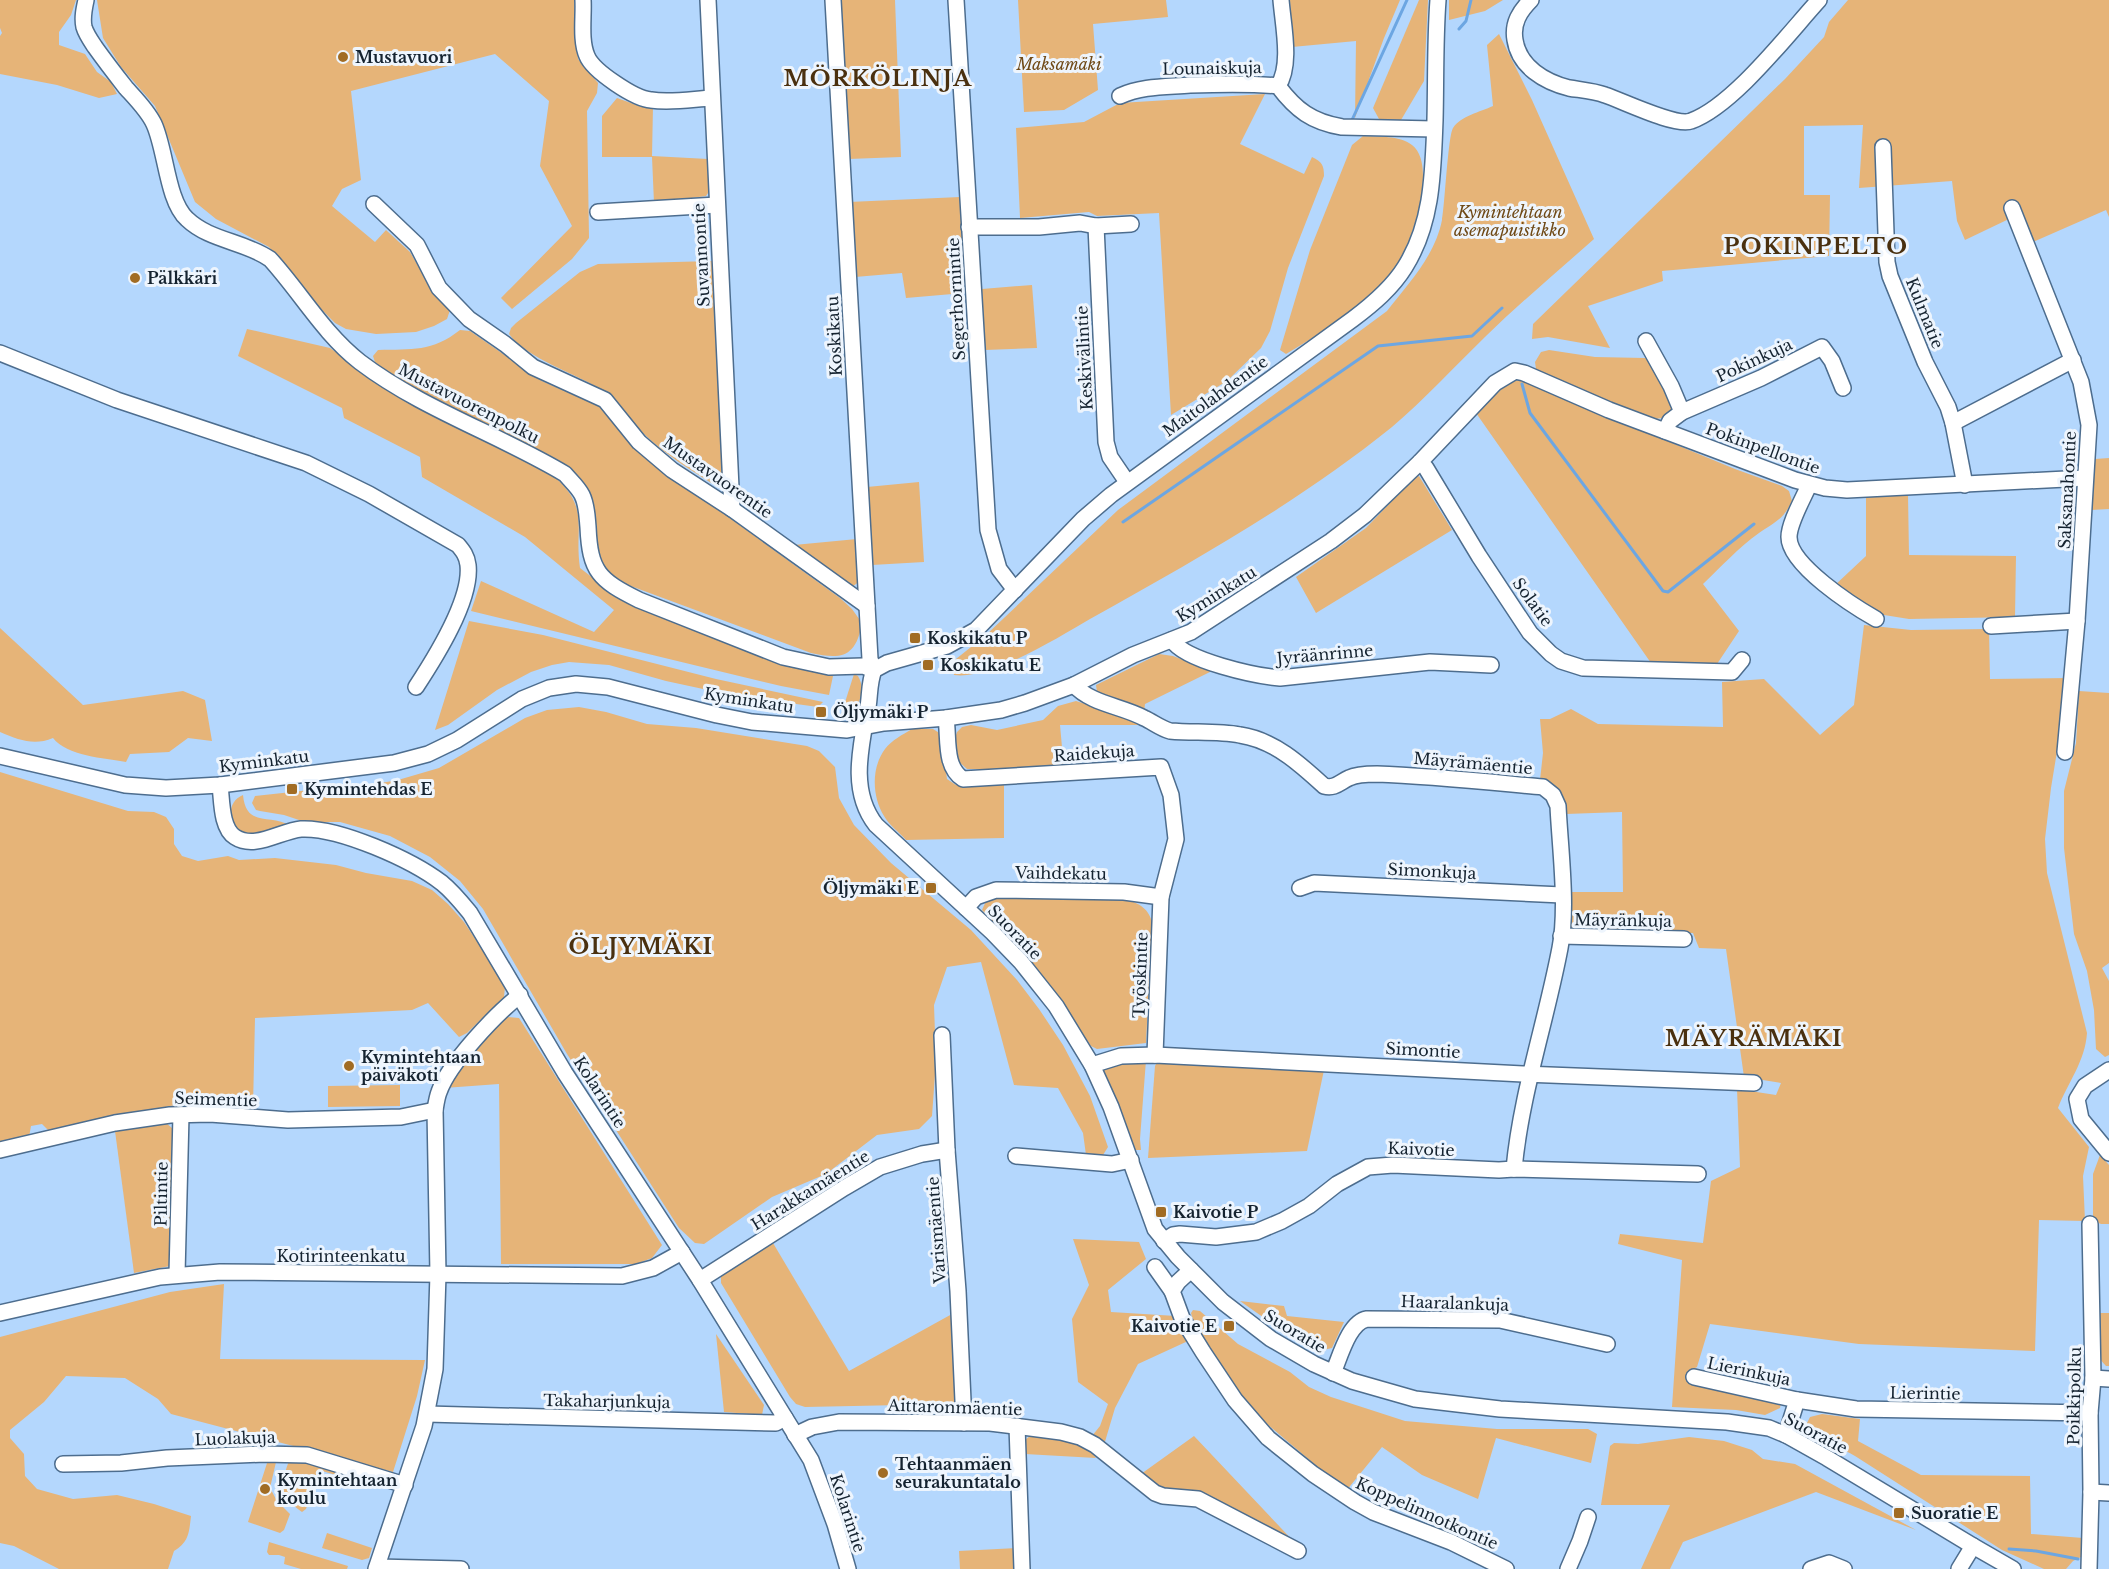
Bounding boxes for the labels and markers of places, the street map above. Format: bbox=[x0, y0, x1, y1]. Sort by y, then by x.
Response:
place label: Mustavuori bbox=[355, 47, 453, 67]
marker: Mustavuori bbox=[336, 50, 350, 64]
place label: Pälkkäri bbox=[147, 268, 218, 288]
marker: Pälkkäri bbox=[128, 271, 142, 285]
place label: Koskikatu P bbox=[927, 628, 1028, 648]
marker: Koskikatu P bbox=[908, 631, 922, 645]
place label: Koskikatu E bbox=[940, 655, 1041, 675]
marker: Koskikatu E bbox=[921, 658, 935, 672]
place label: Öljymäki P bbox=[833, 702, 929, 722]
marker: Öljymäki P bbox=[814, 705, 828, 719]
place label: Kymintehdas E bbox=[304, 779, 432, 799]
marker: Kymintehdas E bbox=[285, 782, 299, 796]
place label: Öljymäki E bbox=[823, 878, 919, 898]
marker: Öljymäki E bbox=[924, 881, 938, 895]
place label: Kymintehtaan päiväkoti bbox=[361, 1047, 482, 1085]
marker: Kymintehtaan päiväkoti bbox=[342, 1059, 356, 1073]
place label: Kaivotie P bbox=[1173, 1202, 1259, 1222]
marker: Kaivotie P bbox=[1154, 1205, 1168, 1219]
place label: Kaivotie E bbox=[1131, 1316, 1217, 1336]
marker: Kaivotie E bbox=[1222, 1319, 1236, 1333]
place label: Tehtaanmäen seurakuntatalo bbox=[895, 1454, 1021, 1492]
marker: Tehtaanmäen seurakuntatalo bbox=[876, 1466, 890, 1480]
place label: Kymintehtaan koulu bbox=[277, 1470, 398, 1508]
marker: Kymintehtaan koulu bbox=[258, 1482, 272, 1496]
place label: Suoratie E bbox=[1911, 1503, 1998, 1523]
marker: Suoratie E bbox=[1892, 1506, 1906, 1520]

